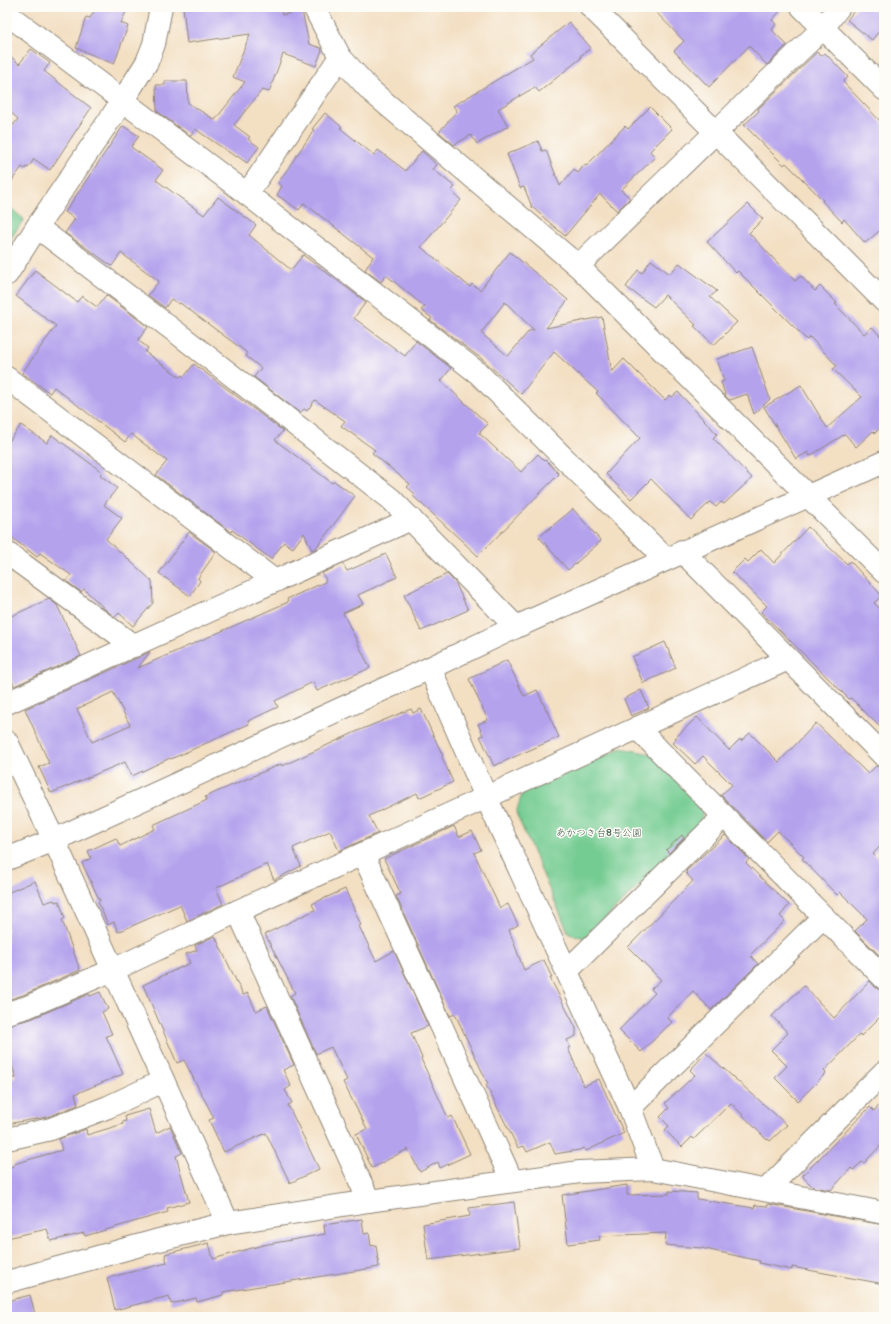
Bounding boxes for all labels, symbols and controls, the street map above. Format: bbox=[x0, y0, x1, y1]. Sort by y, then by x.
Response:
park label: あかつき台8号公園 bbox=[556, 827, 642, 839]

